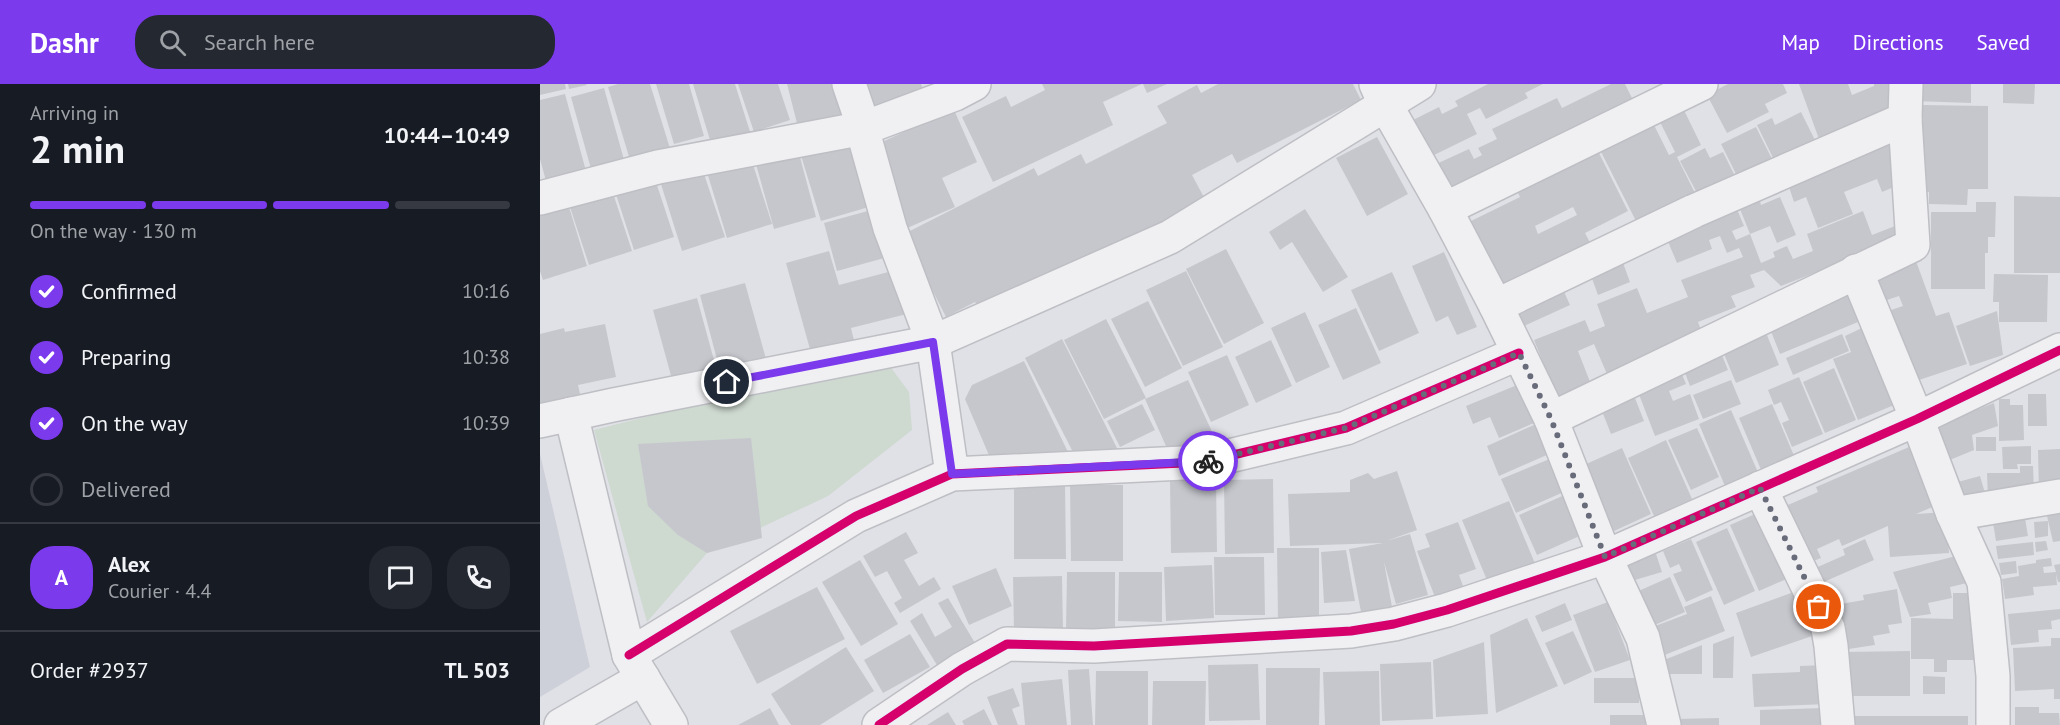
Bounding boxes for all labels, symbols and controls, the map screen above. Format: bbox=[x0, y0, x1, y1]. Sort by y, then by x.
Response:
search box bbox=[135, 15, 555, 69]
text: Dashr bbox=[30, 24, 99, 61]
icon: search bbox=[156, 26, 189, 59]
text: Search here bbox=[204, 28, 315, 56]
text: Map bbox=[1781, 29, 1820, 56]
text: Directions bbox=[1853, 29, 1944, 56]
text: Saved bbox=[1977, 29, 2030, 56]
text: Arriving in bbox=[30, 100, 119, 126]
text: 10:44–10:49 bbox=[384, 121, 510, 149]
text: 2 min bbox=[30, 123, 125, 174]
text: On the way · 130 m bbox=[30, 218, 197, 244]
icon: check bbox=[30, 275, 63, 308]
text: Confirmed bbox=[81, 277, 177, 305]
text: 10:16 bbox=[462, 278, 510, 304]
icon: check bbox=[30, 341, 63, 374]
text: Preparing bbox=[81, 343, 171, 371]
text: 10:38 bbox=[462, 344, 510, 370]
pin bbox=[701, 356, 752, 407]
icon: home bbox=[710, 365, 743, 398]
icon: check bbox=[30, 407, 63, 440]
text: On the way bbox=[81, 409, 188, 437]
text: 10:39 bbox=[462, 410, 510, 436]
courier bbox=[1178, 431, 1238, 491]
icon: bike bbox=[1192, 445, 1225, 478]
text: Delivered bbox=[81, 475, 171, 503]
button: chat bbox=[369, 546, 432, 609]
button: phone bbox=[447, 546, 510, 609]
text: Alex bbox=[108, 550, 150, 578]
text: A bbox=[55, 563, 68, 591]
text: Courier · 4.4 bbox=[108, 578, 211, 604]
pin bbox=[1793, 581, 1844, 632]
icon: bag bbox=[1802, 590, 1835, 623]
text: Order #2937 bbox=[30, 656, 149, 684]
text: TL 503 bbox=[444, 656, 510, 684]

